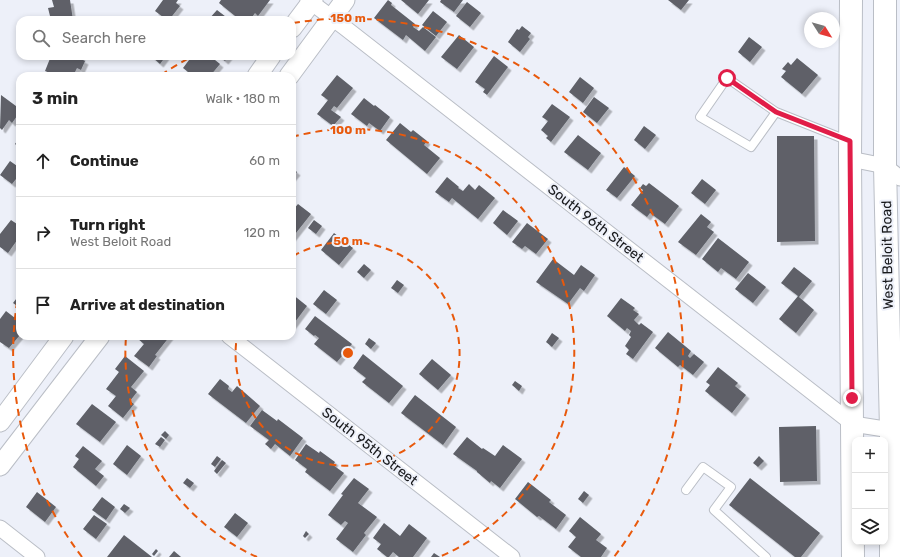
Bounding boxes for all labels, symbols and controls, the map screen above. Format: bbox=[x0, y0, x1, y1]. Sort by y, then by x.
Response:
text: 150 m bbox=[330, 11, 366, 25]
north arrow bbox=[804, 12, 840, 48]
search box bbox=[16, 16, 296, 60]
icon: search bbox=[30, 27, 52, 49]
text: Search here bbox=[62, 29, 146, 47]
route start bbox=[718, 69, 736, 87]
text: 3 min bbox=[32, 88, 78, 108]
text: Walk · 180 m bbox=[205, 91, 280, 106]
text: 100 m bbox=[330, 123, 366, 137]
icon: ahead bbox=[32, 150, 54, 172]
text: Continue bbox=[70, 152, 139, 170]
text: 60 m bbox=[249, 153, 280, 168]
street label: South 96th Street bbox=[544, 181, 647, 266]
street label: West Beloit Road bbox=[878, 200, 897, 310]
text: Turn right bbox=[70, 216, 145, 234]
icon: right bbox=[32, 222, 54, 244]
text: 120 m bbox=[244, 225, 280, 240]
text: West Beloit Road bbox=[70, 234, 171, 249]
text: 50 m bbox=[333, 234, 363, 248]
icon: arrive bbox=[32, 294, 54, 316]
text: Arrive at destination bbox=[70, 296, 225, 314]
centre of rings bbox=[341, 346, 355, 360]
route end bbox=[843, 389, 861, 407]
street label: South 95th Street bbox=[318, 404, 421, 489]
map controls bbox=[852, 437, 888, 545]
button: + bbox=[852, 437, 888, 473]
button: − bbox=[852, 473, 888, 509]
button: layers bbox=[852, 509, 888, 545]

